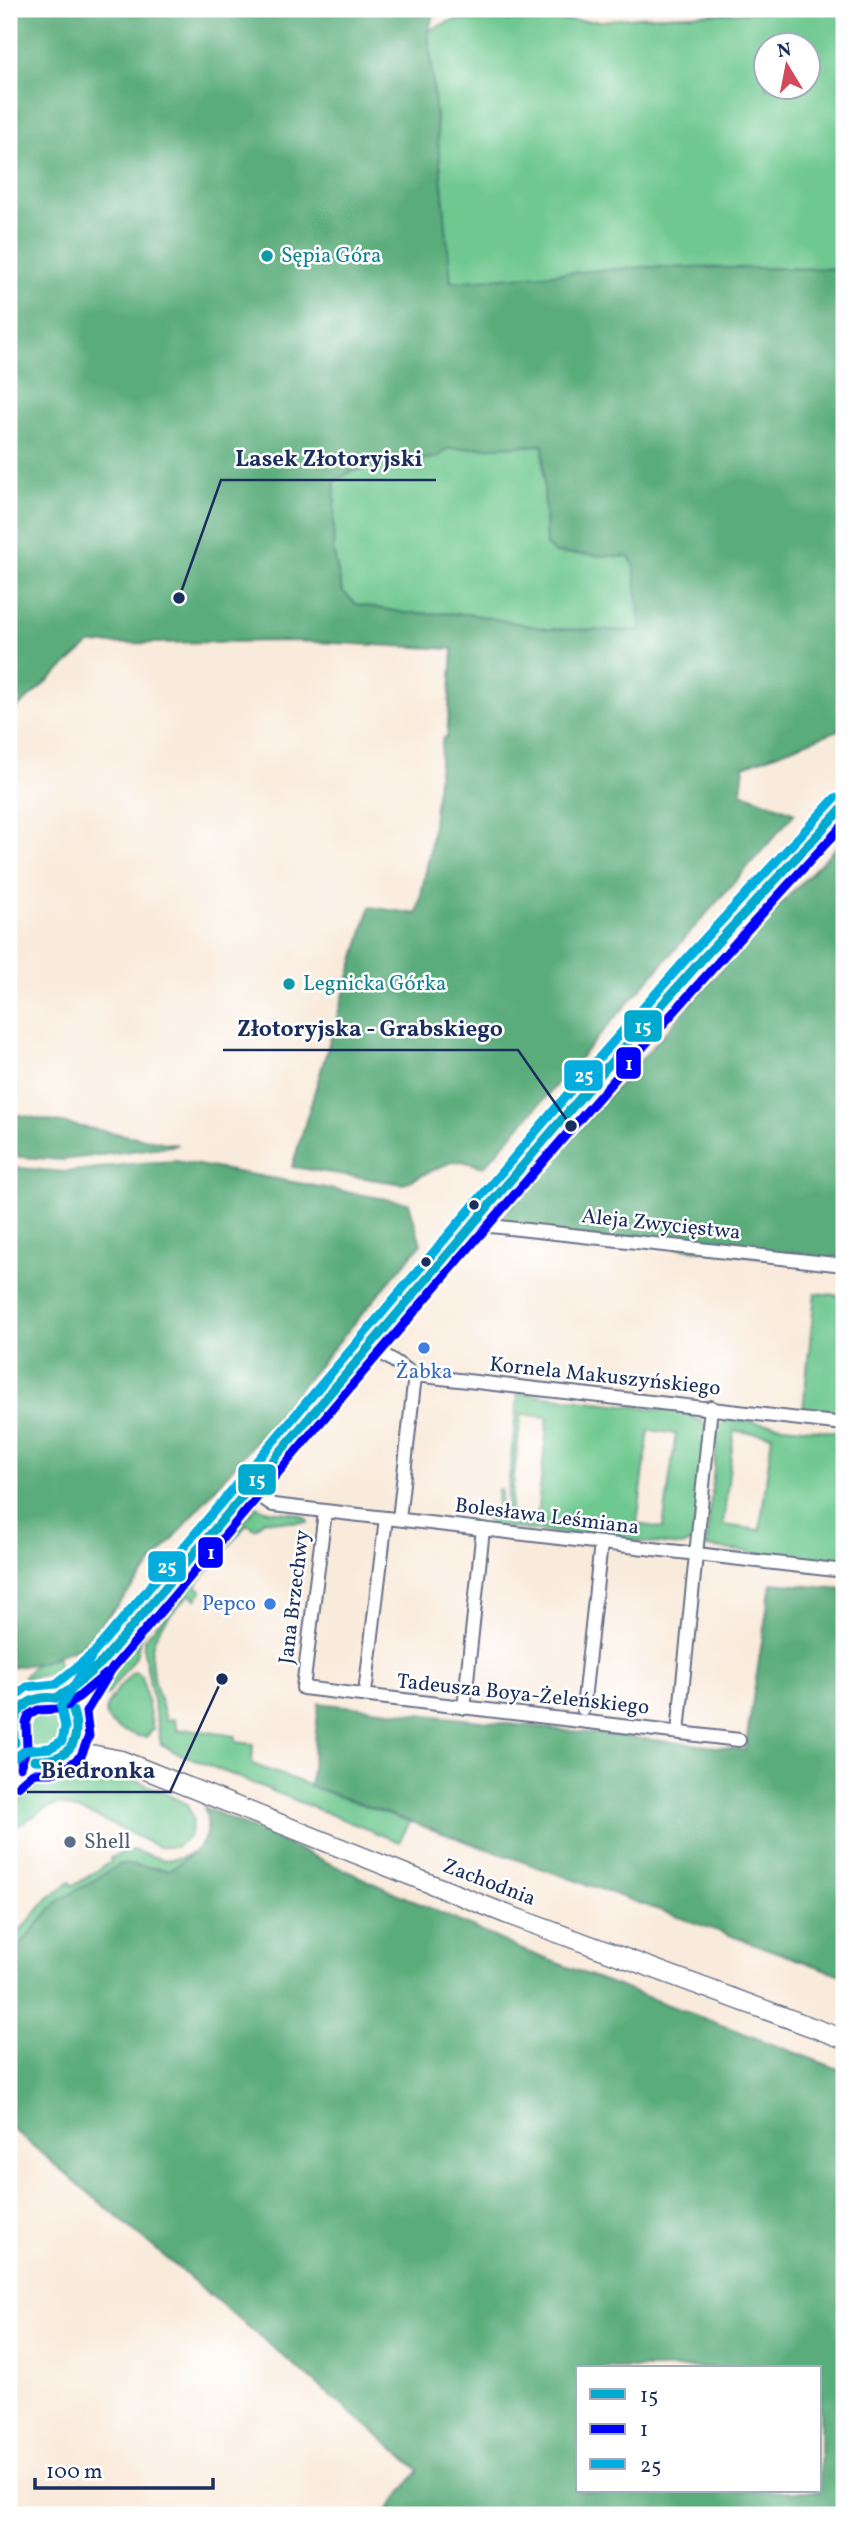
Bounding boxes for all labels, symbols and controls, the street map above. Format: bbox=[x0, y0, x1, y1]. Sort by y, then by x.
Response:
north arrow bbox=[752, 32, 822, 102]
text: N bbox=[775, 37, 794, 65]
place label: Sępia Góra bbox=[281, 242, 381, 271]
marker: Sępia Góra bbox=[259, 248, 275, 264]
callout: Lasek Złotoryjski bbox=[221, 436, 436, 480]
text: Lasek Złotoryjski bbox=[235, 444, 423, 476]
place label: Legnicka Górka bbox=[303, 970, 447, 999]
marker: Legnicka Górka bbox=[281, 976, 297, 992]
callout: Złotoryjska - Grabskiego bbox=[223, 1006, 518, 1050]
line badge: 15 bbox=[623, 1009, 663, 1043]
text: Złotoryjska - Grabskiego bbox=[237, 1014, 503, 1046]
text: 15 bbox=[635, 1015, 651, 1041]
line badge: 1 bbox=[615, 1046, 642, 1080]
text: 1 bbox=[625, 1052, 633, 1078]
line badge: 25 bbox=[563, 1059, 604, 1092]
text: 25 bbox=[574, 1064, 594, 1090]
unlabelled marker bbox=[467, 1198, 481, 1212]
street label: Aleja Zwycięstwa bbox=[580, 1202, 742, 1248]
unlabelled marker bbox=[419, 1255, 433, 1269]
marker: Żabka bbox=[416, 1340, 432, 1356]
street label: Kornela Makuszyńskiego bbox=[488, 1350, 722, 1404]
place label: Żabka bbox=[396, 1358, 452, 1387]
line badge: 15 bbox=[237, 1463, 277, 1496]
text: 15 bbox=[249, 1468, 265, 1494]
street label: Bolesława Leśmiana bbox=[453, 1491, 641, 1543]
street label: Jana Brzechwy bbox=[272, 1528, 318, 1666]
line badge: 1 bbox=[197, 1536, 224, 1569]
text: 1 bbox=[207, 1541, 215, 1567]
line badge: 25 bbox=[147, 1550, 187, 1583]
text: 25 bbox=[157, 1555, 177, 1581]
place label: Pepco bbox=[202, 1590, 256, 1619]
marker: Pepco bbox=[262, 1596, 278, 1612]
street label: Tadeusza Boya-Żeleńskiego bbox=[395, 1667, 651, 1723]
callout: Biedronka bbox=[27, 1748, 170, 1792]
text: Biedronka bbox=[41, 1756, 155, 1788]
place label: Shell bbox=[84, 1828, 131, 1857]
marker: Shell bbox=[62, 1834, 78, 1850]
street label: Zachodnia bbox=[438, 1852, 540, 1914]
legend bbox=[576, 2366, 822, 2492]
text: 15 bbox=[640, 2382, 658, 2411]
text: 1 bbox=[640, 2416, 648, 2445]
scale bar bbox=[35, 2447, 214, 2491]
text: 25 bbox=[640, 2452, 661, 2481]
text: 100 m bbox=[46, 2458, 103, 2487]

